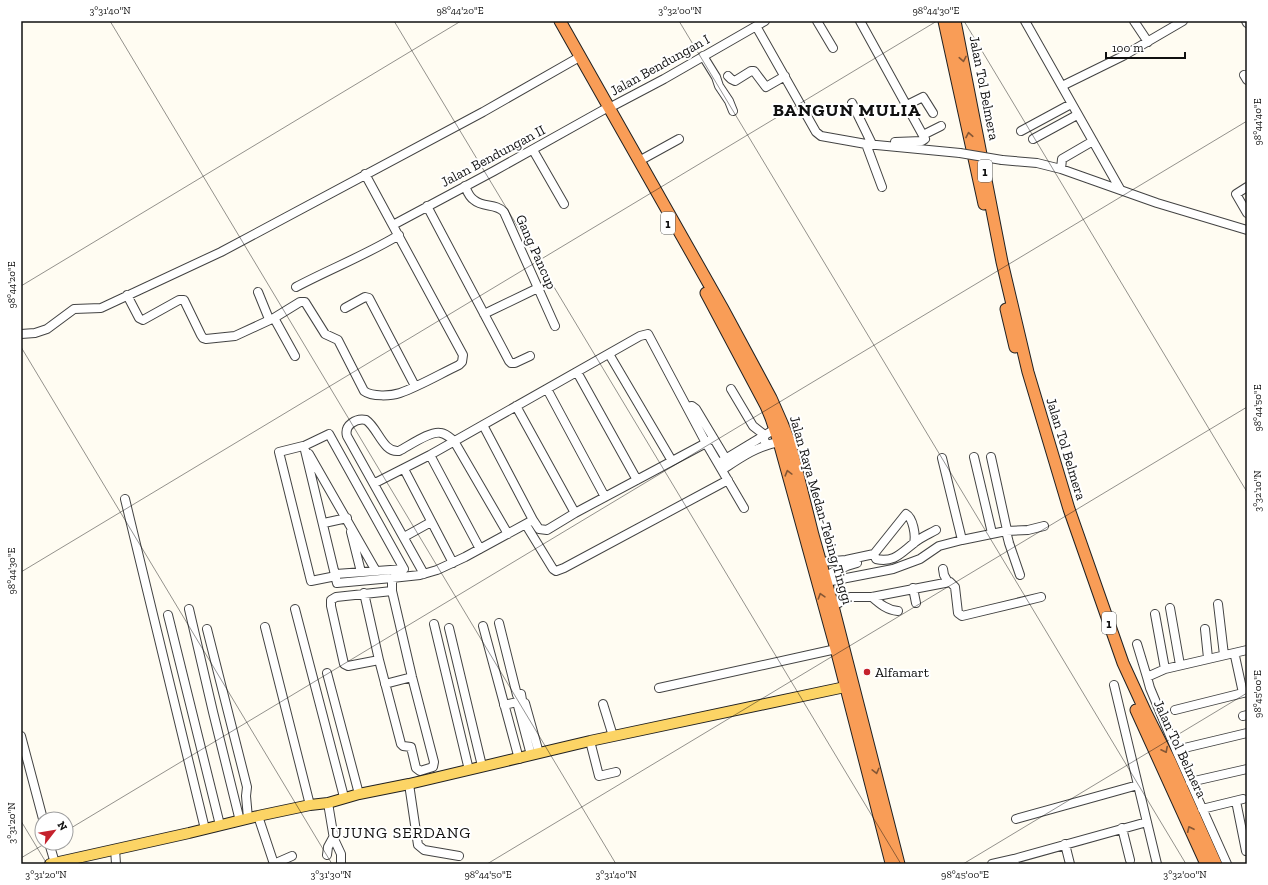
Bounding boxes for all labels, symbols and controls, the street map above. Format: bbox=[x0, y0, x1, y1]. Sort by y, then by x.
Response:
text: 3°31'40"N bbox=[89, 5, 131, 17]
text: 98°44'20"E bbox=[436, 5, 484, 17]
text: 3°32'00"N bbox=[658, 5, 702, 17]
text: 98°44'30"E bbox=[913, 5, 960, 17]
street label: Jalan Bendungan I bbox=[607, 31, 713, 99]
street label: Jalan Tol Belmera bbox=[966, 34, 1003, 142]
scale bar bbox=[1106, 34, 1185, 60]
text: 100 m bbox=[1112, 41, 1144, 55]
one-way arrow bbox=[958, 56, 966, 62]
text: 98°44'40"E bbox=[1252, 98, 1264, 146]
district label: BANGUN MULIA bbox=[773, 99, 921, 121]
street label: Jalan Bendungan II bbox=[438, 121, 548, 191]
one-way arrow bbox=[965, 131, 973, 138]
road number: 1 bbox=[978, 160, 992, 182]
street label: Gang Pancup bbox=[512, 212, 560, 292]
road number: 1 bbox=[661, 212, 675, 234]
text: 98°44'20"E bbox=[6, 261, 18, 309]
text: 98°44'50"E bbox=[1252, 384, 1264, 432]
street label: Jalan Tol Belmera bbox=[1042, 396, 1090, 502]
street label: Jalan Raya Medan-Tebing Tinggi bbox=[786, 414, 856, 606]
one-way arrow bbox=[784, 470, 792, 477]
text: 3°32'10"N bbox=[1252, 470, 1264, 512]
text: 98°44'30"E bbox=[6, 547, 18, 594]
one-way arrow bbox=[817, 593, 826, 600]
road number: 1 bbox=[1102, 612, 1116, 634]
place label: Alfamart bbox=[875, 664, 930, 681]
marker: Alfamart bbox=[862, 667, 872, 677]
text: 98°45'00"E bbox=[1252, 670, 1264, 718]
street label: Jalan Tol Belmera bbox=[1150, 697, 1210, 801]
one-way arrow bbox=[1160, 746, 1168, 753]
one-way arrow bbox=[871, 768, 880, 775]
text: 3°31'20"N bbox=[6, 802, 18, 844]
north arrow bbox=[34, 811, 74, 851]
text: N bbox=[54, 819, 70, 834]
district label: UJUNG SERDANG bbox=[331, 823, 471, 842]
one-way arrow bbox=[1187, 825, 1195, 833]
text: 3°31'20"N bbox=[25, 869, 67, 881]
text: 3°31'30"N bbox=[310, 869, 352, 881]
text: 98°44'50"E bbox=[464, 869, 512, 881]
text: 3°31'40"N bbox=[595, 869, 637, 881]
text: 98°45'00"E bbox=[941, 869, 989, 881]
text: 3°32'00"N bbox=[1163, 869, 1207, 881]

